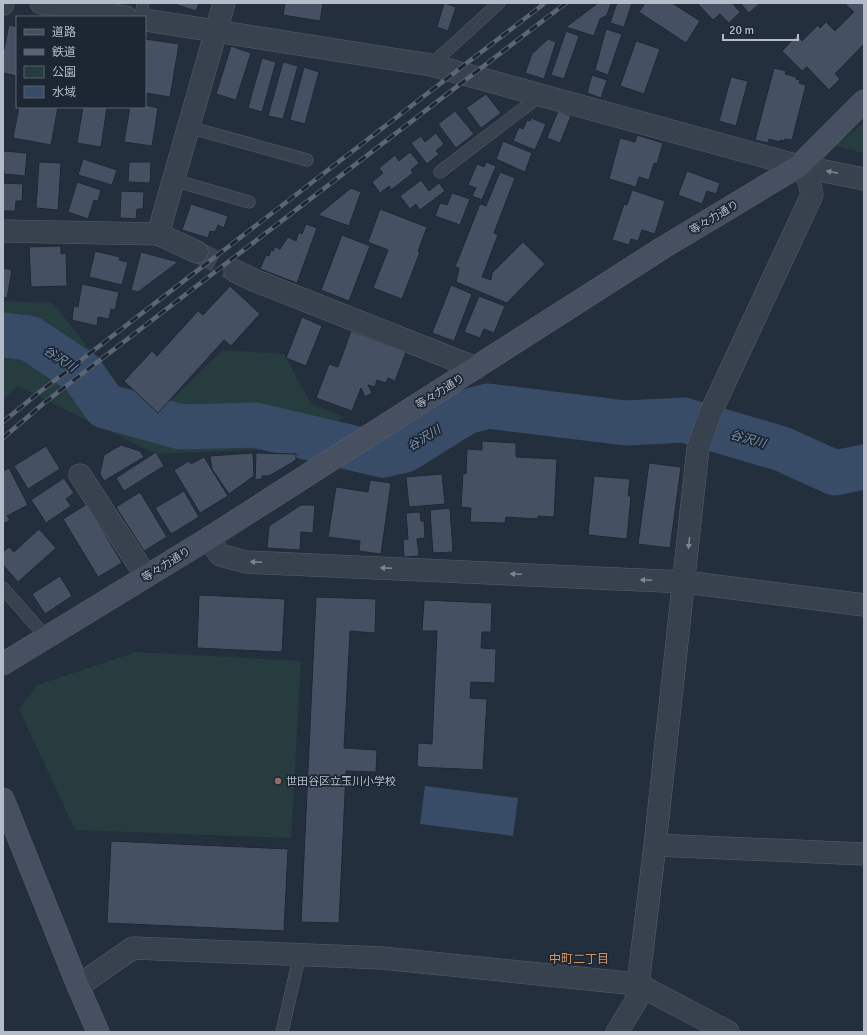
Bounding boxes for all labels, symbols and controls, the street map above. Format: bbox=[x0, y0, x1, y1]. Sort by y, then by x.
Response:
legend bbox=[16, 16, 146, 108]
scale bar bbox=[723, 16, 798, 42]
text: 20 m bbox=[729, 23, 754, 38]
text: 道路 bbox=[52, 25, 76, 40]
text: 鉄道 bbox=[52, 45, 76, 60]
text: 公園 bbox=[52, 65, 76, 80]
text: 水域 bbox=[52, 85, 76, 100]
one-way arrow bbox=[825, 169, 838, 175]
street label: 等々力通り bbox=[687, 198, 741, 237]
water label: 谷沢川 bbox=[41, 343, 81, 377]
street label: 等々力通り bbox=[413, 371, 467, 412]
water label: 谷沢川 bbox=[405, 421, 445, 454]
water label: 谷沢川 bbox=[728, 427, 769, 452]
one-way arrow bbox=[685, 537, 692, 549]
street label: 等々力通り bbox=[139, 544, 193, 585]
one-way arrow bbox=[250, 559, 262, 566]
one-way arrow bbox=[380, 565, 392, 572]
one-way arrow bbox=[510, 571, 522, 578]
one-way arrow bbox=[640, 577, 652, 584]
place label: 世田谷区立玉川小学校 bbox=[286, 775, 396, 788]
marker: 世田谷区立玉川小学校 bbox=[273, 776, 283, 786]
district label: 中町二丁目 bbox=[549, 952, 609, 967]

